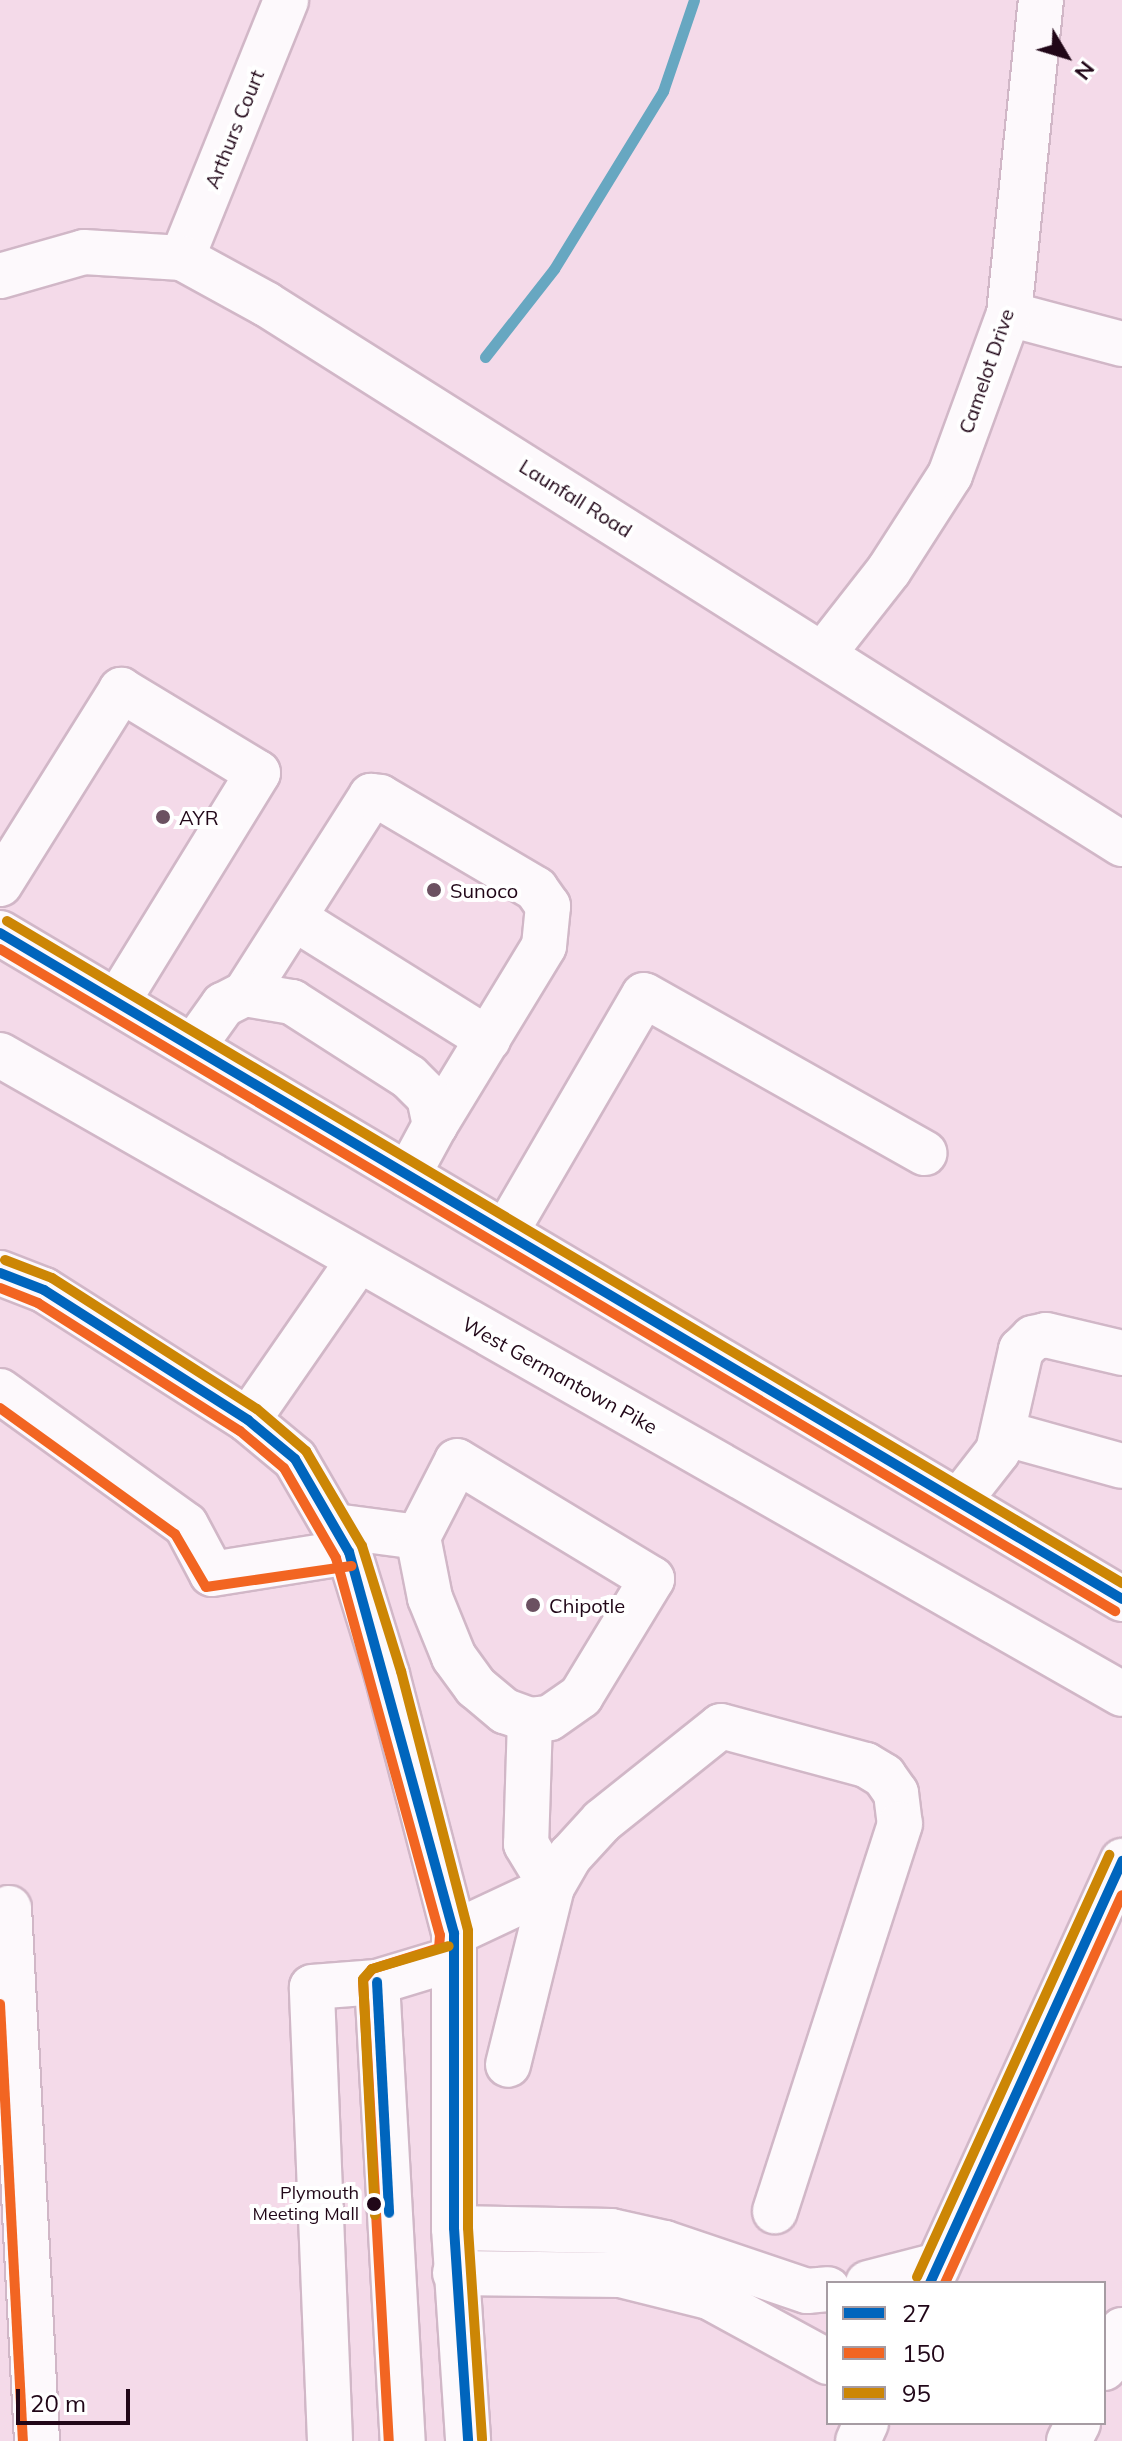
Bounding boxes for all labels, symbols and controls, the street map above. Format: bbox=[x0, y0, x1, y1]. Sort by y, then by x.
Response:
north arrow bbox=[1026, 16, 1106, 96]
text: N bbox=[1069, 56, 1101, 86]
street label: Arthurs Court bbox=[199, 66, 269, 192]
street label: Camelot Drive bbox=[953, 305, 1019, 437]
street label: Launfall Road bbox=[515, 454, 637, 542]
place label: AYR bbox=[179, 805, 219, 829]
marker: AYR bbox=[154, 808, 172, 826]
place label: Sunoco bbox=[450, 878, 518, 902]
marker: Sunoco bbox=[425, 881, 443, 899]
street label: West Germantown Pike bbox=[458, 1311, 662, 1439]
place label: Chipotle bbox=[549, 1593, 625, 1617]
marker: Chipotle bbox=[524, 1596, 542, 1614]
place label: Plymouth Meeting Mall bbox=[252, 2183, 359, 2226]
marker: Plymouth Meeting Mall bbox=[366, 2196, 382, 2212]
legend bbox=[826, 2281, 1106, 2425]
text: 27 bbox=[902, 2298, 931, 2328]
text: 150 bbox=[902, 2338, 945, 2368]
scale bar bbox=[20, 2373, 134, 2423]
text: 95 bbox=[902, 2378, 931, 2408]
text: 20 m bbox=[30, 2388, 86, 2418]

